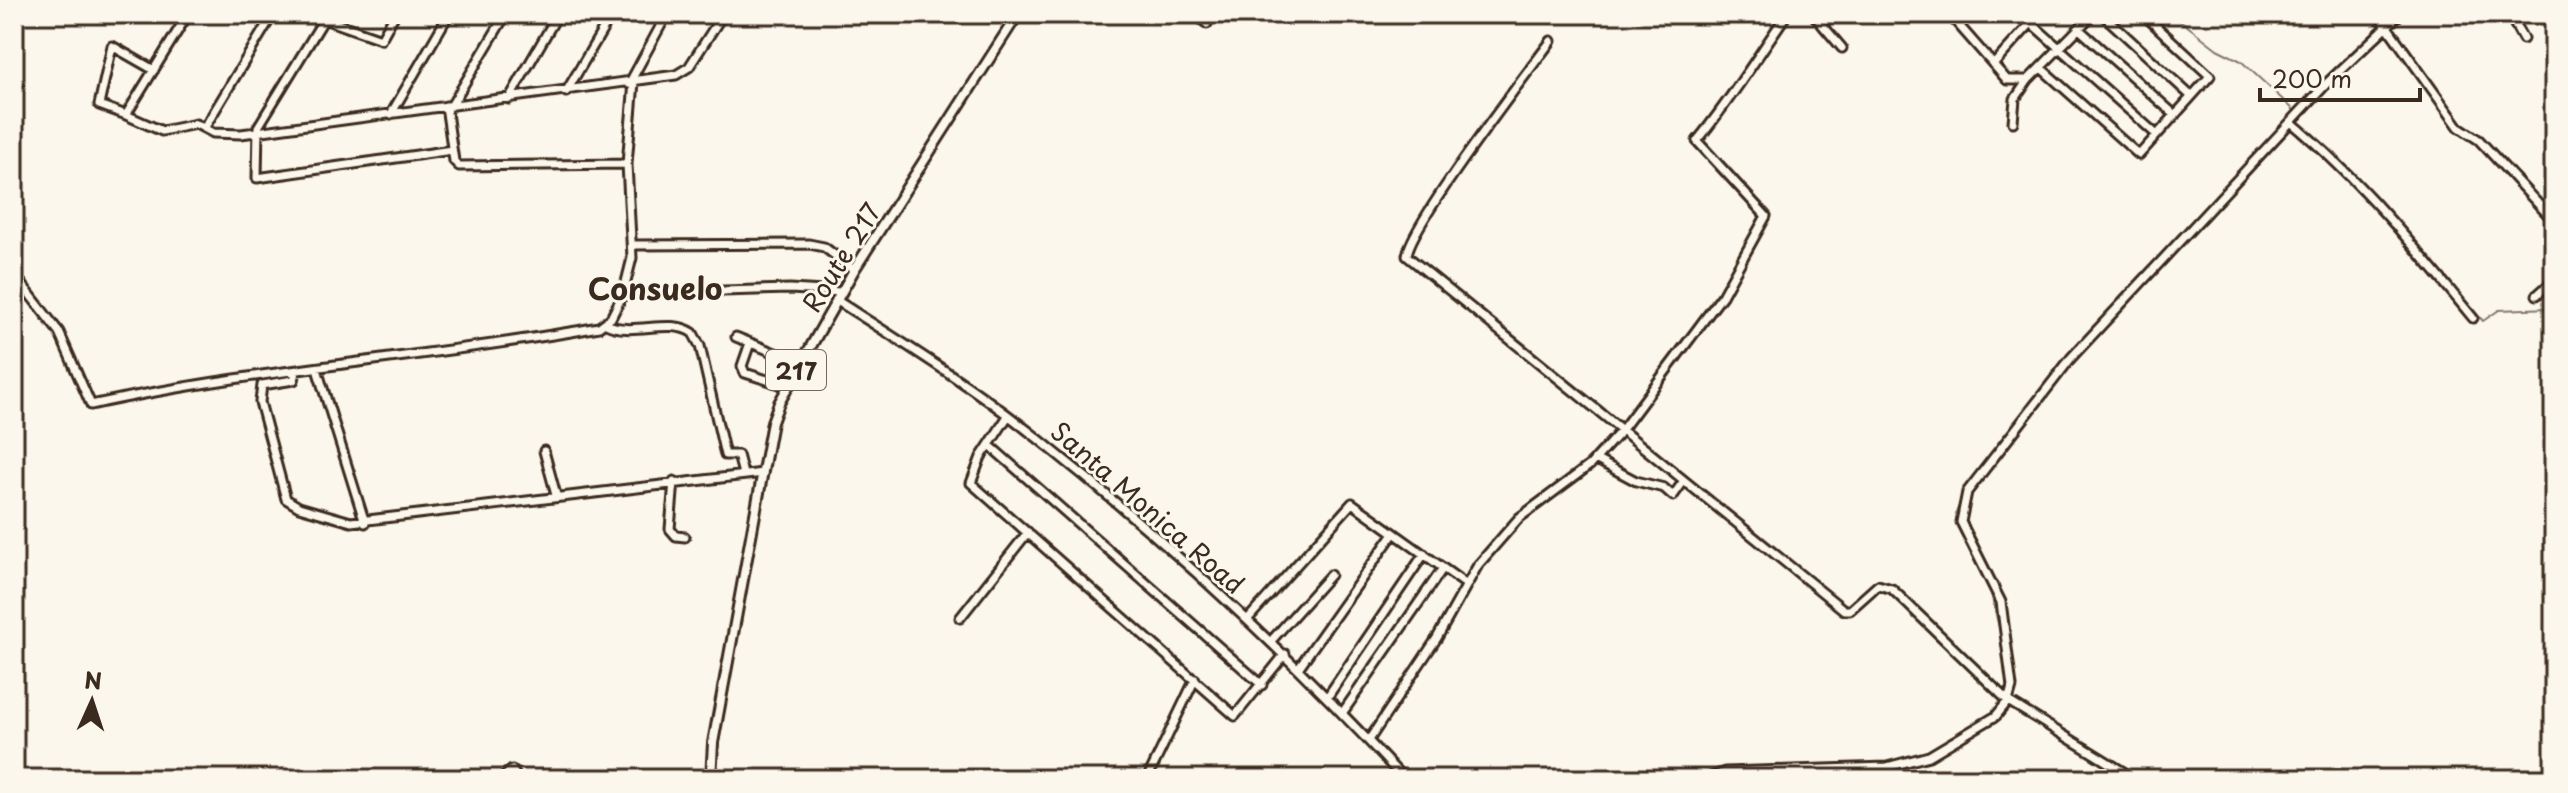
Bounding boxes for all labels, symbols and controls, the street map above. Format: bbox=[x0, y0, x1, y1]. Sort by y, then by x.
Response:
scale bar bbox=[2260, 52, 2420, 102]
text: 200 m bbox=[2272, 60, 2352, 96]
street label: Route 217 bbox=[792, 194, 890, 319]
district label: Consuelo bbox=[588, 265, 722, 310]
road number: 217 bbox=[766, 350, 826, 390]
street label: Santa Monica Road bbox=[1043, 412, 1253, 602]
north arrow bbox=[52, 661, 132, 741]
text: N bbox=[84, 663, 103, 696]

